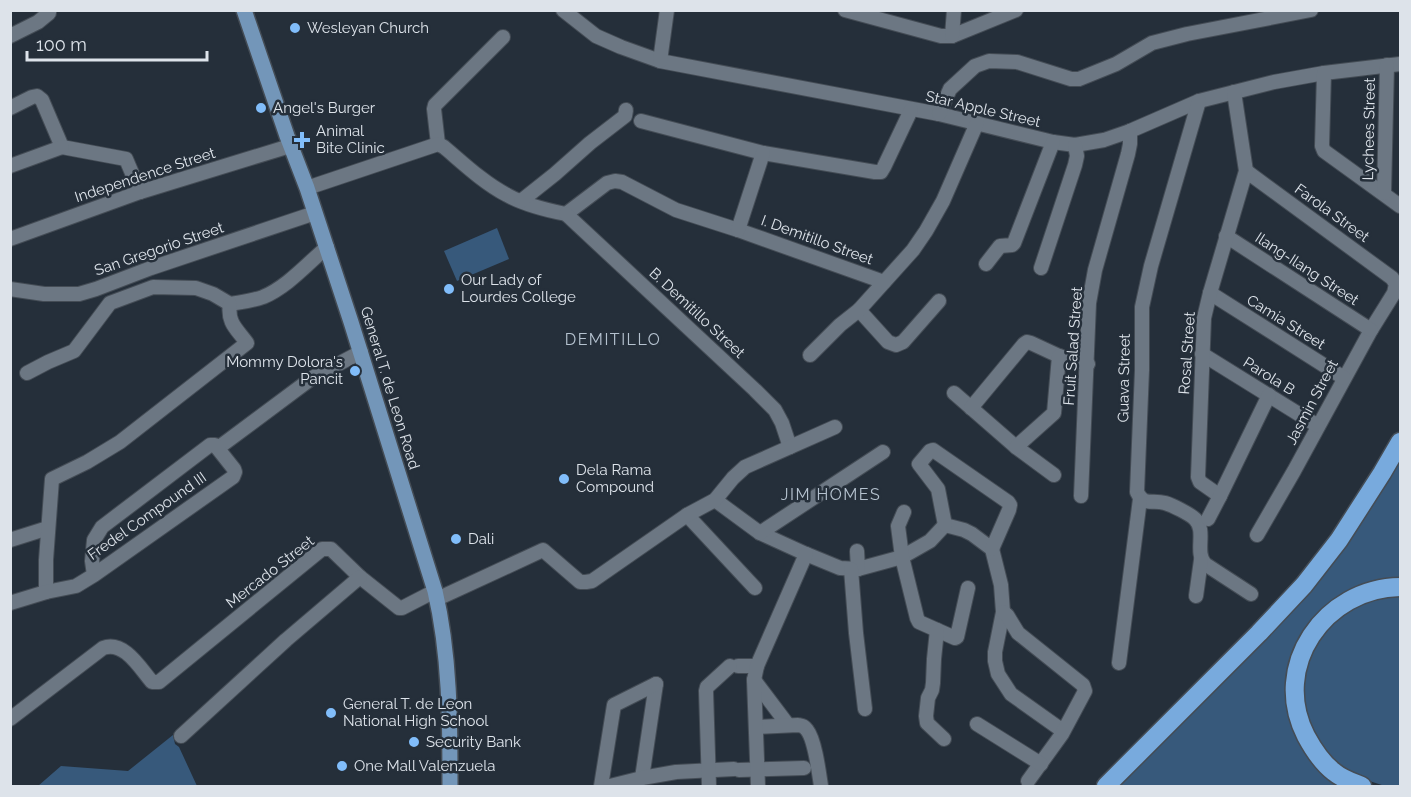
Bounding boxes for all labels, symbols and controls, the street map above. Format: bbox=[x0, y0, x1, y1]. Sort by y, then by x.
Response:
place label: Wesleyan Church bbox=[307, 19, 429, 37]
marker: Wesleyan Church bbox=[288, 21, 302, 35]
scale bar bbox=[27, 24, 207, 62]
text: 100 m bbox=[36, 34, 87, 55]
street label: Lychees Street bbox=[1359, 78, 1379, 180]
street label: Star Apple Street bbox=[924, 87, 1042, 131]
place label: Angel's Burger bbox=[273, 99, 376, 117]
marker: Angel's Burger bbox=[254, 101, 268, 115]
place label: Animal Bite Clinic bbox=[316, 122, 385, 157]
marker: Animal Bite Clinic bbox=[293, 131, 311, 149]
street label: Independence Street bbox=[72, 144, 218, 206]
street label: Farola Street bbox=[1291, 180, 1373, 246]
street label: I. Demitillo Street bbox=[759, 211, 875, 269]
street label: San Gregorio Street bbox=[92, 218, 226, 280]
street label: Ilang-Ilang Street bbox=[1252, 229, 1362, 309]
street label: B. Demitillo Street bbox=[646, 264, 748, 362]
place label: Our Lady of Lourdes College bbox=[461, 271, 576, 306]
marker: Our Lady of Lourdes College bbox=[442, 282, 456, 296]
street label: Fruit Salad Street bbox=[1060, 286, 1086, 406]
street label: Camia Street bbox=[1243, 291, 1329, 353]
street label: General T. de Leon Road bbox=[357, 305, 423, 471]
street label: Rosal Street bbox=[1175, 311, 1199, 395]
district label: DEMITILLO bbox=[565, 330, 661, 349]
street label: Guava Street bbox=[1114, 333, 1134, 423]
place label: Mommy Dolora's Pancit bbox=[226, 353, 343, 388]
street label: Parola B bbox=[1240, 353, 1298, 399]
street label: Jasmin Street bbox=[1282, 356, 1342, 448]
marker: Mommy Dolora's Pancit bbox=[348, 364, 362, 378]
place label: Dela Rama Compound bbox=[576, 461, 654, 496]
street label: Fredel Compound III bbox=[84, 468, 210, 564]
marker: Dela Rama Compound bbox=[557, 472, 571, 486]
district label: JIM HOMES bbox=[781, 485, 881, 504]
place label: Dali bbox=[468, 530, 494, 548]
street label: Mercado Street bbox=[222, 532, 318, 612]
marker: Dali bbox=[449, 532, 463, 546]
place label: General T. de Leon National High School bbox=[343, 695, 489, 730]
marker: General T. de Leon National High School bbox=[324, 706, 338, 720]
place label: Security Bank bbox=[426, 733, 521, 751]
marker: Security Bank bbox=[407, 735, 421, 749]
place label: One Mall Valenzuela bbox=[354, 757, 495, 775]
marker: One Mall Valenzuela bbox=[335, 759, 349, 773]

